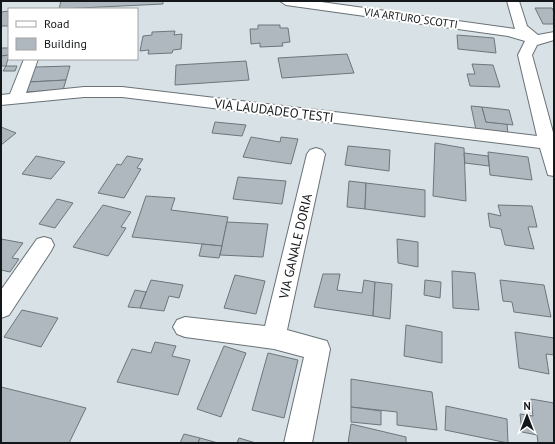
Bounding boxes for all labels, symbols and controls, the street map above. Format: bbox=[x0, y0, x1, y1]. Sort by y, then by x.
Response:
street label: VIA ARTURO SCOTTI bbox=[362, 4, 459, 32]
legend bbox=[8, 8, 138, 60]
text: Road bbox=[44, 16, 69, 31]
text: Building bbox=[44, 36, 87, 51]
street label: VIA LAUDADEO TESTI bbox=[212, 95, 334, 126]
street label: VIA GANALE DORIA bbox=[275, 192, 316, 301]
north arrow bbox=[507, 396, 547, 436]
text: N bbox=[523, 399, 531, 413]

